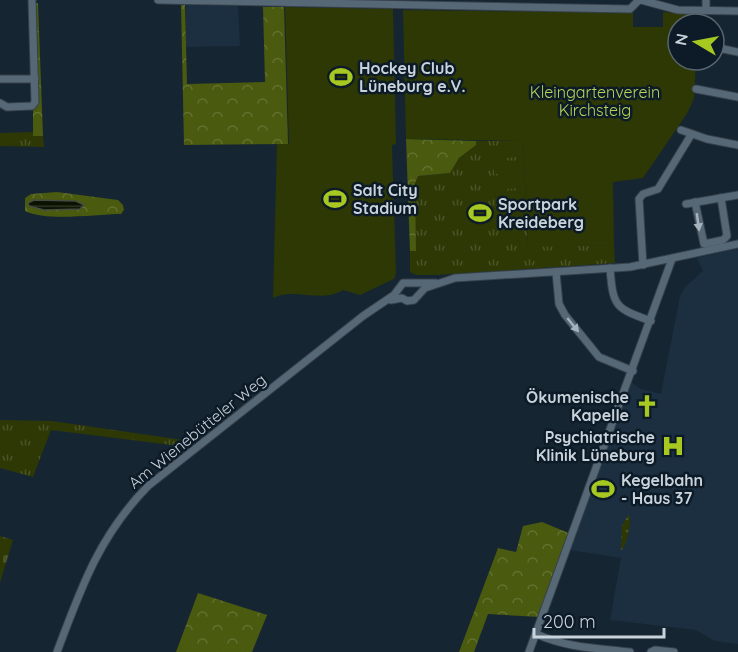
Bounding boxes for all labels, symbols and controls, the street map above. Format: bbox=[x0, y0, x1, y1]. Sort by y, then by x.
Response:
north arrow bbox=[666, 12, 726, 72]
text: N bbox=[670, 32, 692, 47]
place label: Hockey Club Lüneburg e.V. bbox=[359, 58, 465, 96]
sports icon: Hockey Club Lüneburg e.V. bbox=[328, 64, 354, 90]
park label: Kleingartenverein Kirchsteig bbox=[530, 82, 660, 120]
place label: Salt City Stadium bbox=[353, 180, 418, 218]
sports icon: Salt City Stadium bbox=[322, 186, 348, 212]
place label: Sportpark Kreideberg bbox=[498, 194, 584, 232]
sports icon: Sportpark Kreideberg bbox=[467, 200, 493, 226]
one-way arrow bbox=[694, 213, 703, 232]
one-way arrow bbox=[567, 318, 579, 333]
street label: Am Wienebütteler Weg bbox=[124, 369, 270, 493]
place label: Ökumenische Kapelle bbox=[526, 387, 629, 425]
church icon: Ökumenische Kapelle bbox=[634, 393, 660, 419]
place label: Psychiatrische Klinik Lüneburg bbox=[536, 427, 655, 465]
hospital icon: Psychiatrische Klinik Lüneburg bbox=[660, 433, 686, 459]
place label: Kegelbahn - Haus 37 bbox=[621, 470, 703, 508]
sports icon: Kegelbahn - Haus 37 bbox=[590, 476, 616, 502]
scale bar bbox=[534, 601, 664, 639]
text: 200 m bbox=[543, 610, 596, 633]

